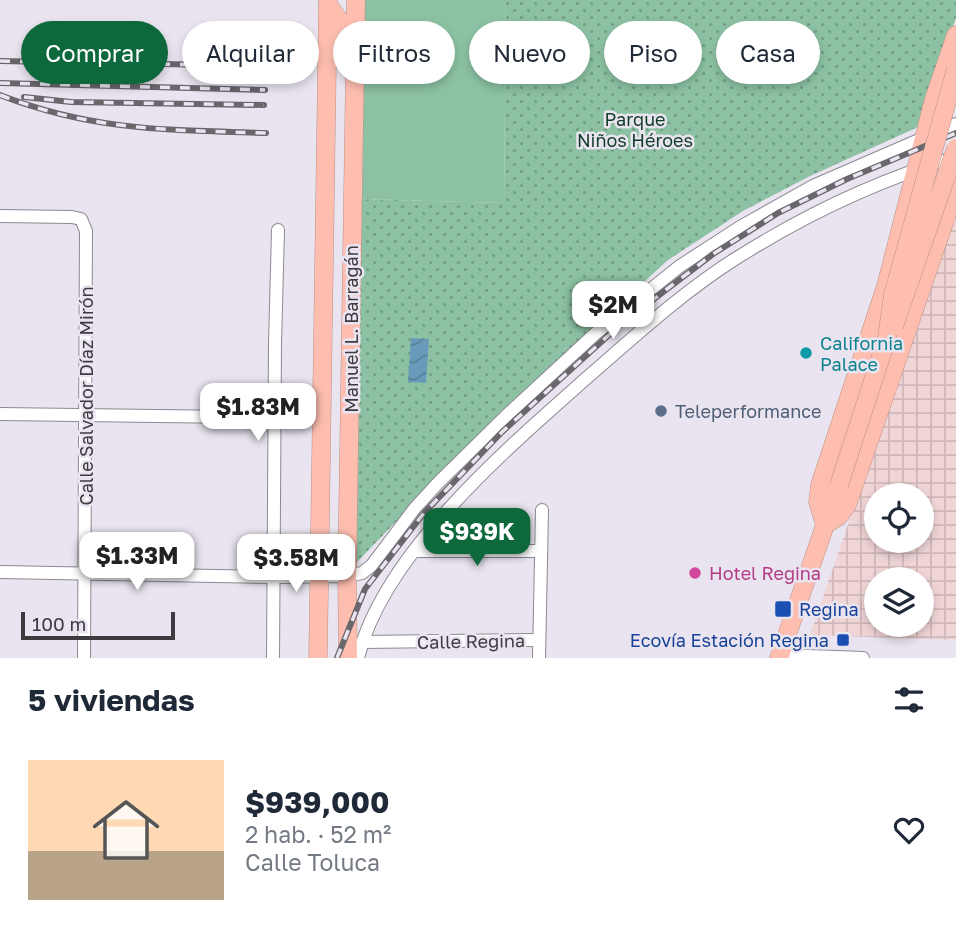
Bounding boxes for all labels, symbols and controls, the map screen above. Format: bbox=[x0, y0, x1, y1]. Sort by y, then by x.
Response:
chip: Comprar bbox=[21, 21, 168, 84]
chip: Alquilar bbox=[182, 21, 319, 84]
chip: Filtros bbox=[333, 21, 455, 84]
chip: Nuevo bbox=[469, 21, 590, 84]
chip: Piso bbox=[604, 21, 702, 84]
chip: Casa bbox=[716, 21, 820, 84]
park label: Parque Niños Héroes bbox=[577, 108, 693, 151]
street label: Manuel L. Barragán bbox=[340, 245, 362, 413]
pin: $2M bbox=[579, 282, 647, 341]
street label: Calle Salvador Díaz Mirón bbox=[75, 286, 97, 506]
text: $2M bbox=[588, 290, 638, 318]
place label: California Palace bbox=[820, 332, 903, 375]
marker: California Palace bbox=[798, 345, 814, 361]
pin: $1.83M bbox=[201, 384, 315, 443]
text: $1.83M bbox=[216, 392, 300, 420]
place label: Teleperformance bbox=[675, 400, 822, 422]
marker: Teleperformance bbox=[653, 403, 669, 419]
map controls bbox=[864, 483, 934, 637]
button: locate bbox=[864, 483, 934, 553]
pin: $939K bbox=[428, 508, 526, 568]
text: $939K bbox=[439, 517, 515, 545]
pin: $1.33M bbox=[80, 532, 194, 592]
pin: $3.58M bbox=[239, 534, 353, 594]
text: $1.33M bbox=[95, 541, 179, 569]
text: $3.58M bbox=[253, 543, 339, 571]
place label: Hotel Regina bbox=[709, 562, 821, 584]
marker: Hotel Regina bbox=[687, 565, 703, 581]
button: layers bbox=[864, 567, 934, 637]
place label: Regina bbox=[799, 598, 859, 620]
marker: Regina bbox=[773, 599, 793, 619]
scale bar bbox=[21, 609, 175, 641]
text: 100 m bbox=[32, 612, 86, 635]
street label: Calle Regina bbox=[417, 629, 525, 653]
place label: Ecovía Estación Regina bbox=[630, 629, 829, 651]
marker: Ecovía Estación Regina bbox=[835, 632, 851, 648]
icon: filters bbox=[890, 681, 928, 719]
text: 5 viviendas bbox=[28, 682, 195, 718]
text: $939,000 bbox=[245, 784, 390, 820]
icon: home bbox=[84, 788, 168, 872]
icon: heart bbox=[890, 811, 928, 849]
text: 2 hab. · 52 m² bbox=[245, 820, 391, 848]
text: Calle Toluca bbox=[245, 848, 380, 876]

